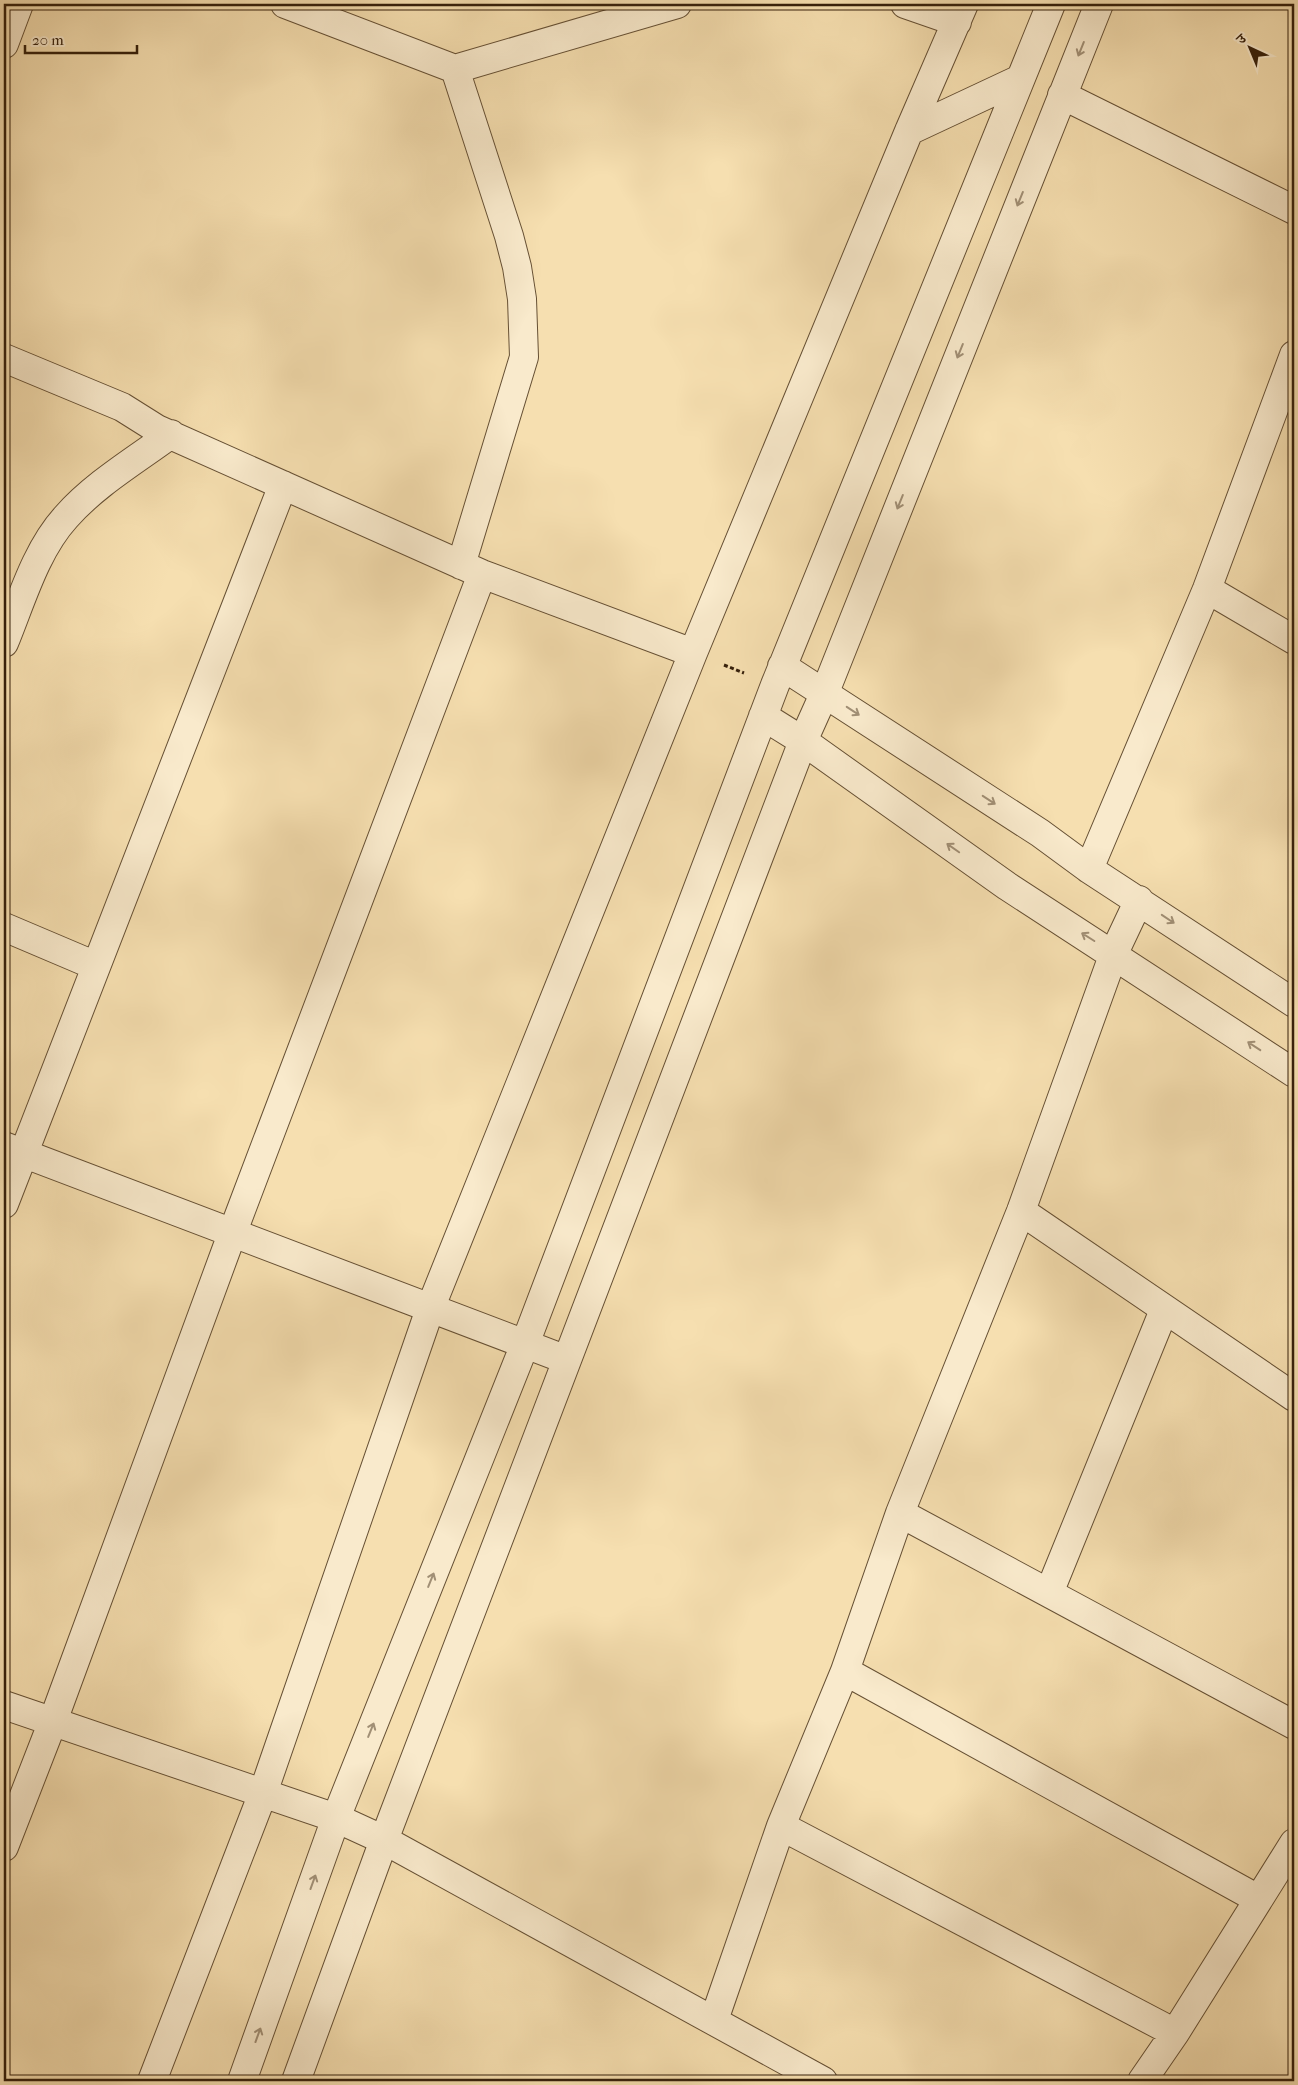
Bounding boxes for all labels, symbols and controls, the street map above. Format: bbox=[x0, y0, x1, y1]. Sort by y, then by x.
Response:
scale bar bbox=[25, 22, 138, 54]
north arrow bbox=[1226, 22, 1276, 72]
text: उ bbox=[1232, 30, 1250, 48]
text: 20 m bbox=[32, 31, 64, 49]
one-way arrow bbox=[1076, 41, 1085, 56]
one-way arrow bbox=[1015, 191, 1024, 207]
one-way arrow bbox=[955, 342, 964, 358]
one-way arrow bbox=[895, 494, 905, 509]
one-way arrow bbox=[846, 706, 860, 716]
one-way arrow bbox=[982, 795, 996, 805]
one-way arrow bbox=[946, 843, 960, 853]
one-way arrow bbox=[1161, 914, 1175, 924]
one-way arrow bbox=[1082, 932, 1096, 942]
one-way arrow bbox=[1247, 1040, 1261, 1050]
one-way arrow bbox=[427, 1572, 436, 1588]
one-way arrow bbox=[367, 1723, 376, 1738]
one-way arrow bbox=[309, 1875, 318, 1891]
one-way arrow bbox=[254, 2028, 263, 2044]

